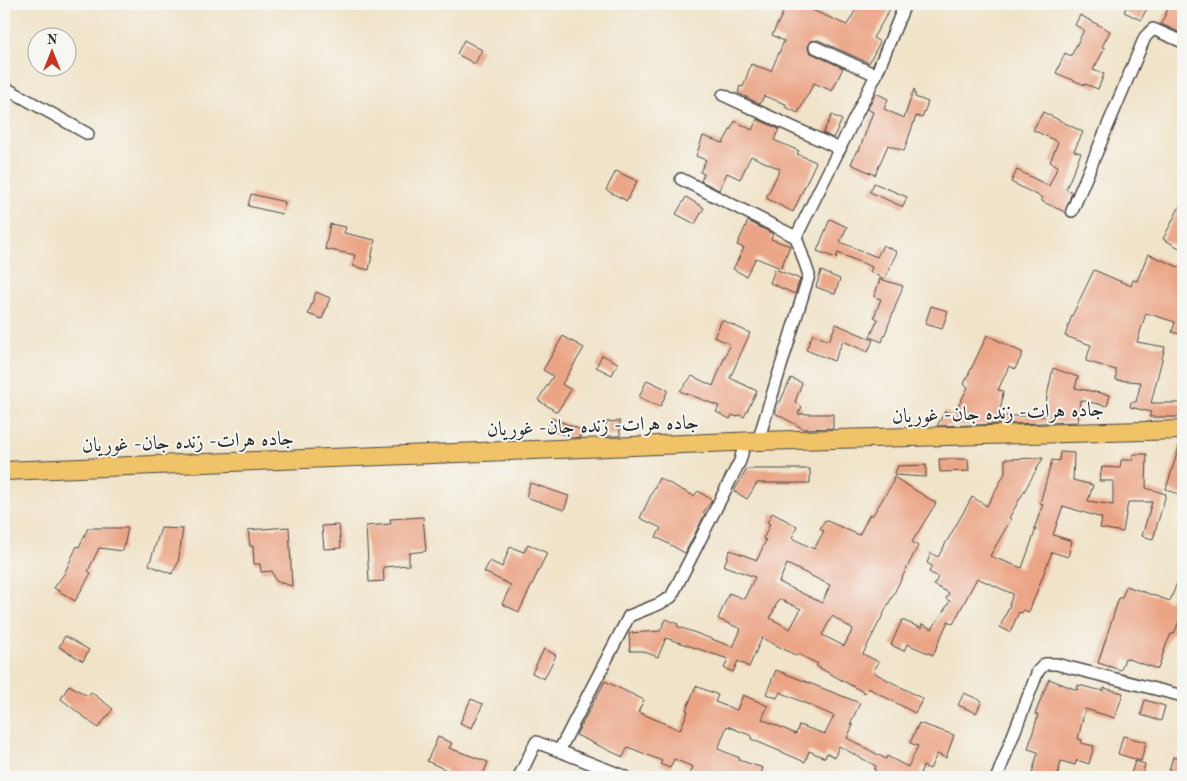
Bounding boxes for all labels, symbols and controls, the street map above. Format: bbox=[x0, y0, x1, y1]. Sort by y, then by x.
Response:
north arrow bbox=[28, 28, 78, 78]
text: N bbox=[47, 33, 58, 47]
street label: جاده هرات- زنده جان- غوریان bbox=[892, 400, 1104, 429]
street label: جاده هرات- زنده جان- غوریان bbox=[487, 413, 699, 442]
street label: جاده هرات- زنده جان- غوریان bbox=[82, 429, 294, 458]

